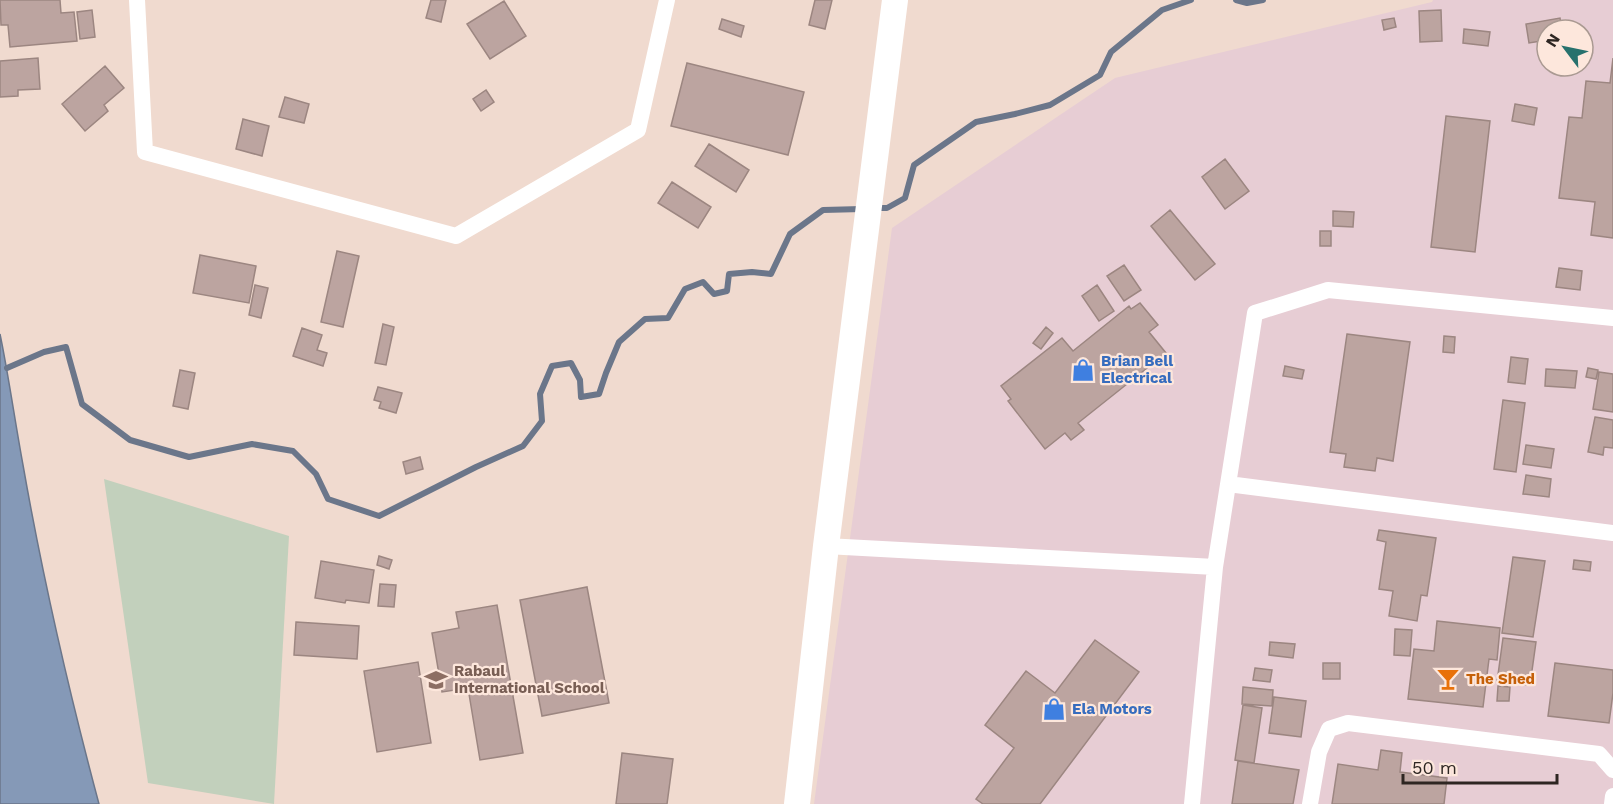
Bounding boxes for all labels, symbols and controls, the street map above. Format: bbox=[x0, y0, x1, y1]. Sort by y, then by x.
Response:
north arrow bbox=[1535, 18, 1595, 78]
text: N bbox=[1542, 30, 1564, 50]
place label: Brian Bell Electrical bbox=[1101, 352, 1173, 387]
shop icon: Brian Bell Electrical bbox=[1070, 357, 1096, 383]
place label: Rabaul International School bbox=[454, 662, 605, 697]
bar icon: The Shed bbox=[1435, 666, 1461, 692]
school or university icon: Rabaul International School bbox=[423, 667, 449, 693]
place label: The Shed bbox=[1466, 670, 1535, 688]
shop icon: Ela Motors bbox=[1041, 696, 1067, 722]
place label: Ela Motors bbox=[1072, 700, 1152, 718]
scale bar bbox=[1403, 747, 1558, 785]
text: 50 m bbox=[1412, 757, 1457, 778]

